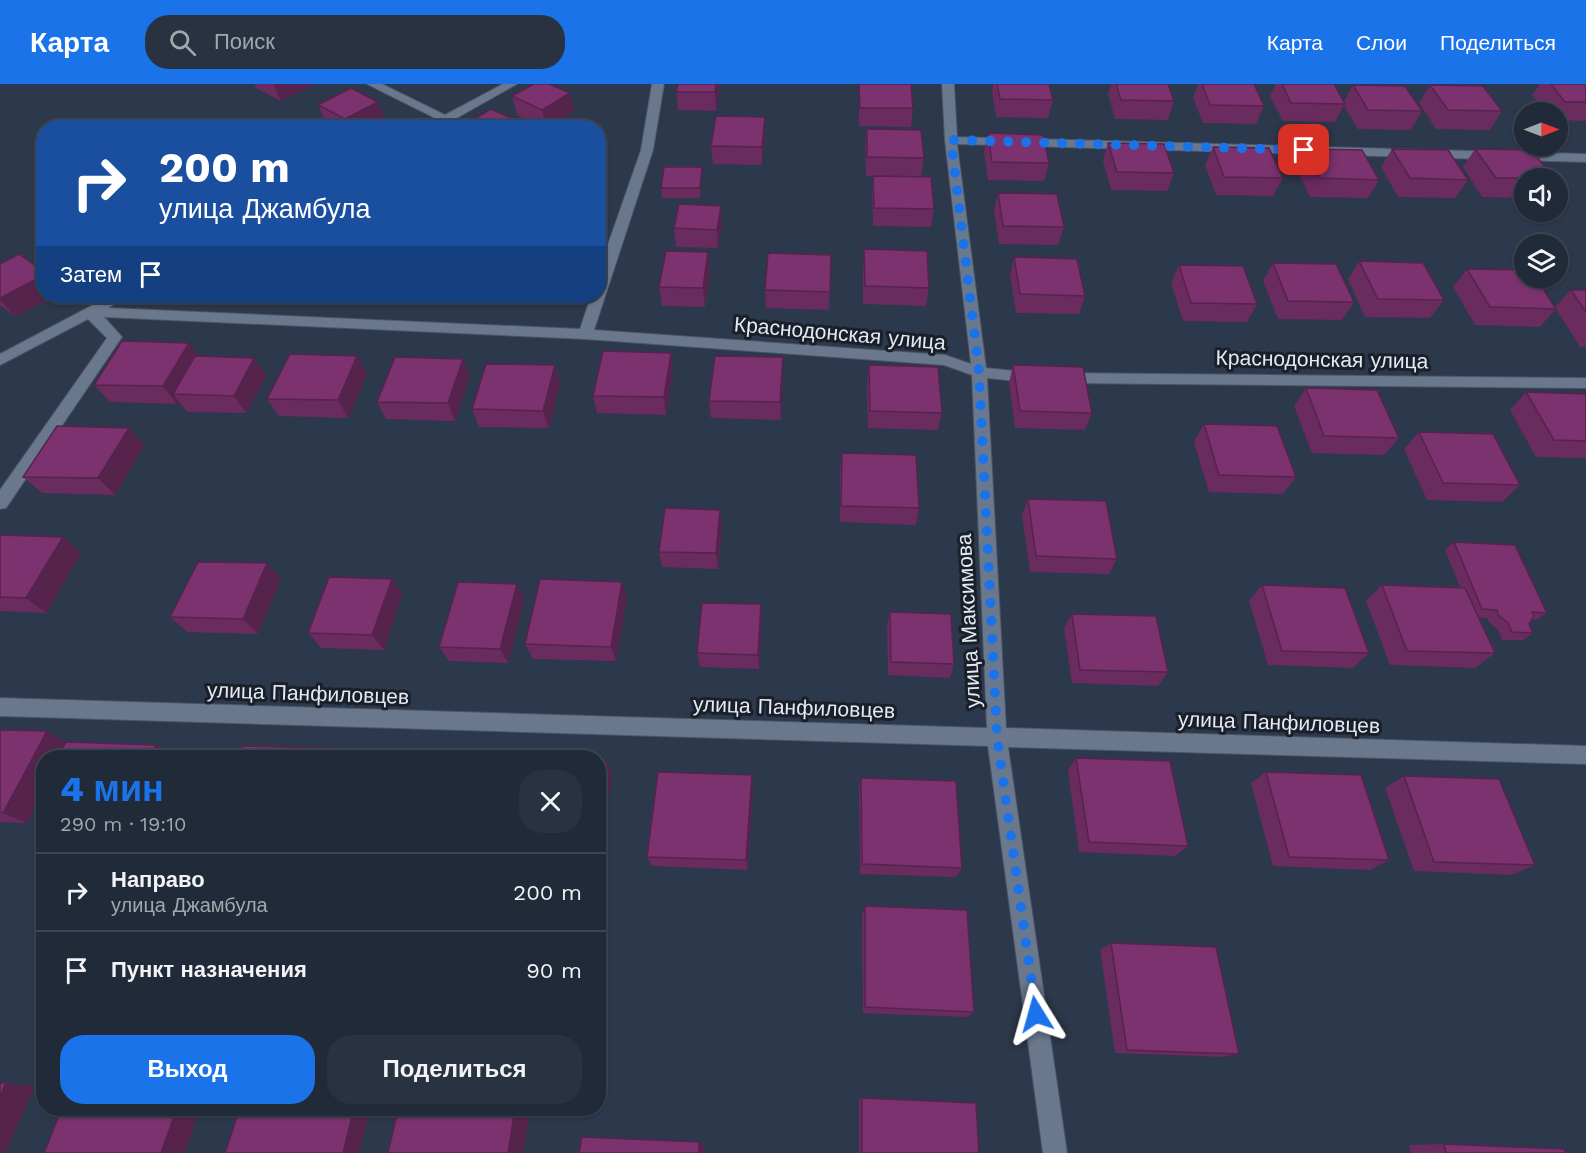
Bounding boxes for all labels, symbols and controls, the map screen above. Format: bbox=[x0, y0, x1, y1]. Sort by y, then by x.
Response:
search box bbox=[145, 15, 565, 69]
text: Карта bbox=[30, 26, 109, 59]
icon: search bbox=[166, 26, 199, 59]
text: Поиск bbox=[214, 29, 275, 54]
text: Карта bbox=[1267, 30, 1323, 55]
text: Слои bbox=[1356, 30, 1407, 55]
text: Поделиться bbox=[1440, 30, 1556, 55]
north arrow bbox=[1514, 102, 1568, 156]
map controls bbox=[1514, 102, 1568, 288]
pin bbox=[1278, 124, 1329, 175]
icon: arrive bbox=[1287, 133, 1320, 166]
text: 200 m bbox=[159, 143, 290, 192]
icon: right bbox=[60, 144, 138, 222]
button: sound bbox=[1514, 168, 1568, 222]
text: улица Джамбула bbox=[159, 193, 371, 225]
button: layers bbox=[1514, 234, 1568, 288]
icon: arrive bbox=[134, 258, 167, 291]
text: Затем bbox=[60, 262, 122, 287]
street label: Краснодонская улица bbox=[733, 311, 947, 355]
street label: Краснодонская улица bbox=[1216, 345, 1429, 373]
street label: улица Максимова bbox=[951, 533, 985, 709]
street label: улица Панфиловцев bbox=[207, 677, 409, 709]
street label: улица Панфиловцев bbox=[693, 691, 895, 723]
street label: улица Панфиловцев bbox=[1178, 706, 1380, 738]
text: 4 мин bbox=[60, 768, 164, 810]
button: close bbox=[519, 770, 582, 833]
text: 290 m · 19:10 bbox=[60, 812, 186, 836]
text: Направо bbox=[111, 867, 205, 892]
icon: right bbox=[60, 876, 93, 909]
text: 200 m bbox=[513, 880, 582, 905]
text: улица Джамбула bbox=[111, 893, 268, 917]
icon: arrive bbox=[60, 954, 93, 987]
text: Пункт назначения bbox=[111, 957, 307, 982]
text: 90 m bbox=[526, 958, 582, 983]
position arrow bbox=[1004, 982, 1068, 1046]
button: Выход bbox=[60, 1035, 315, 1104]
button: Поделиться bbox=[327, 1035, 582, 1104]

